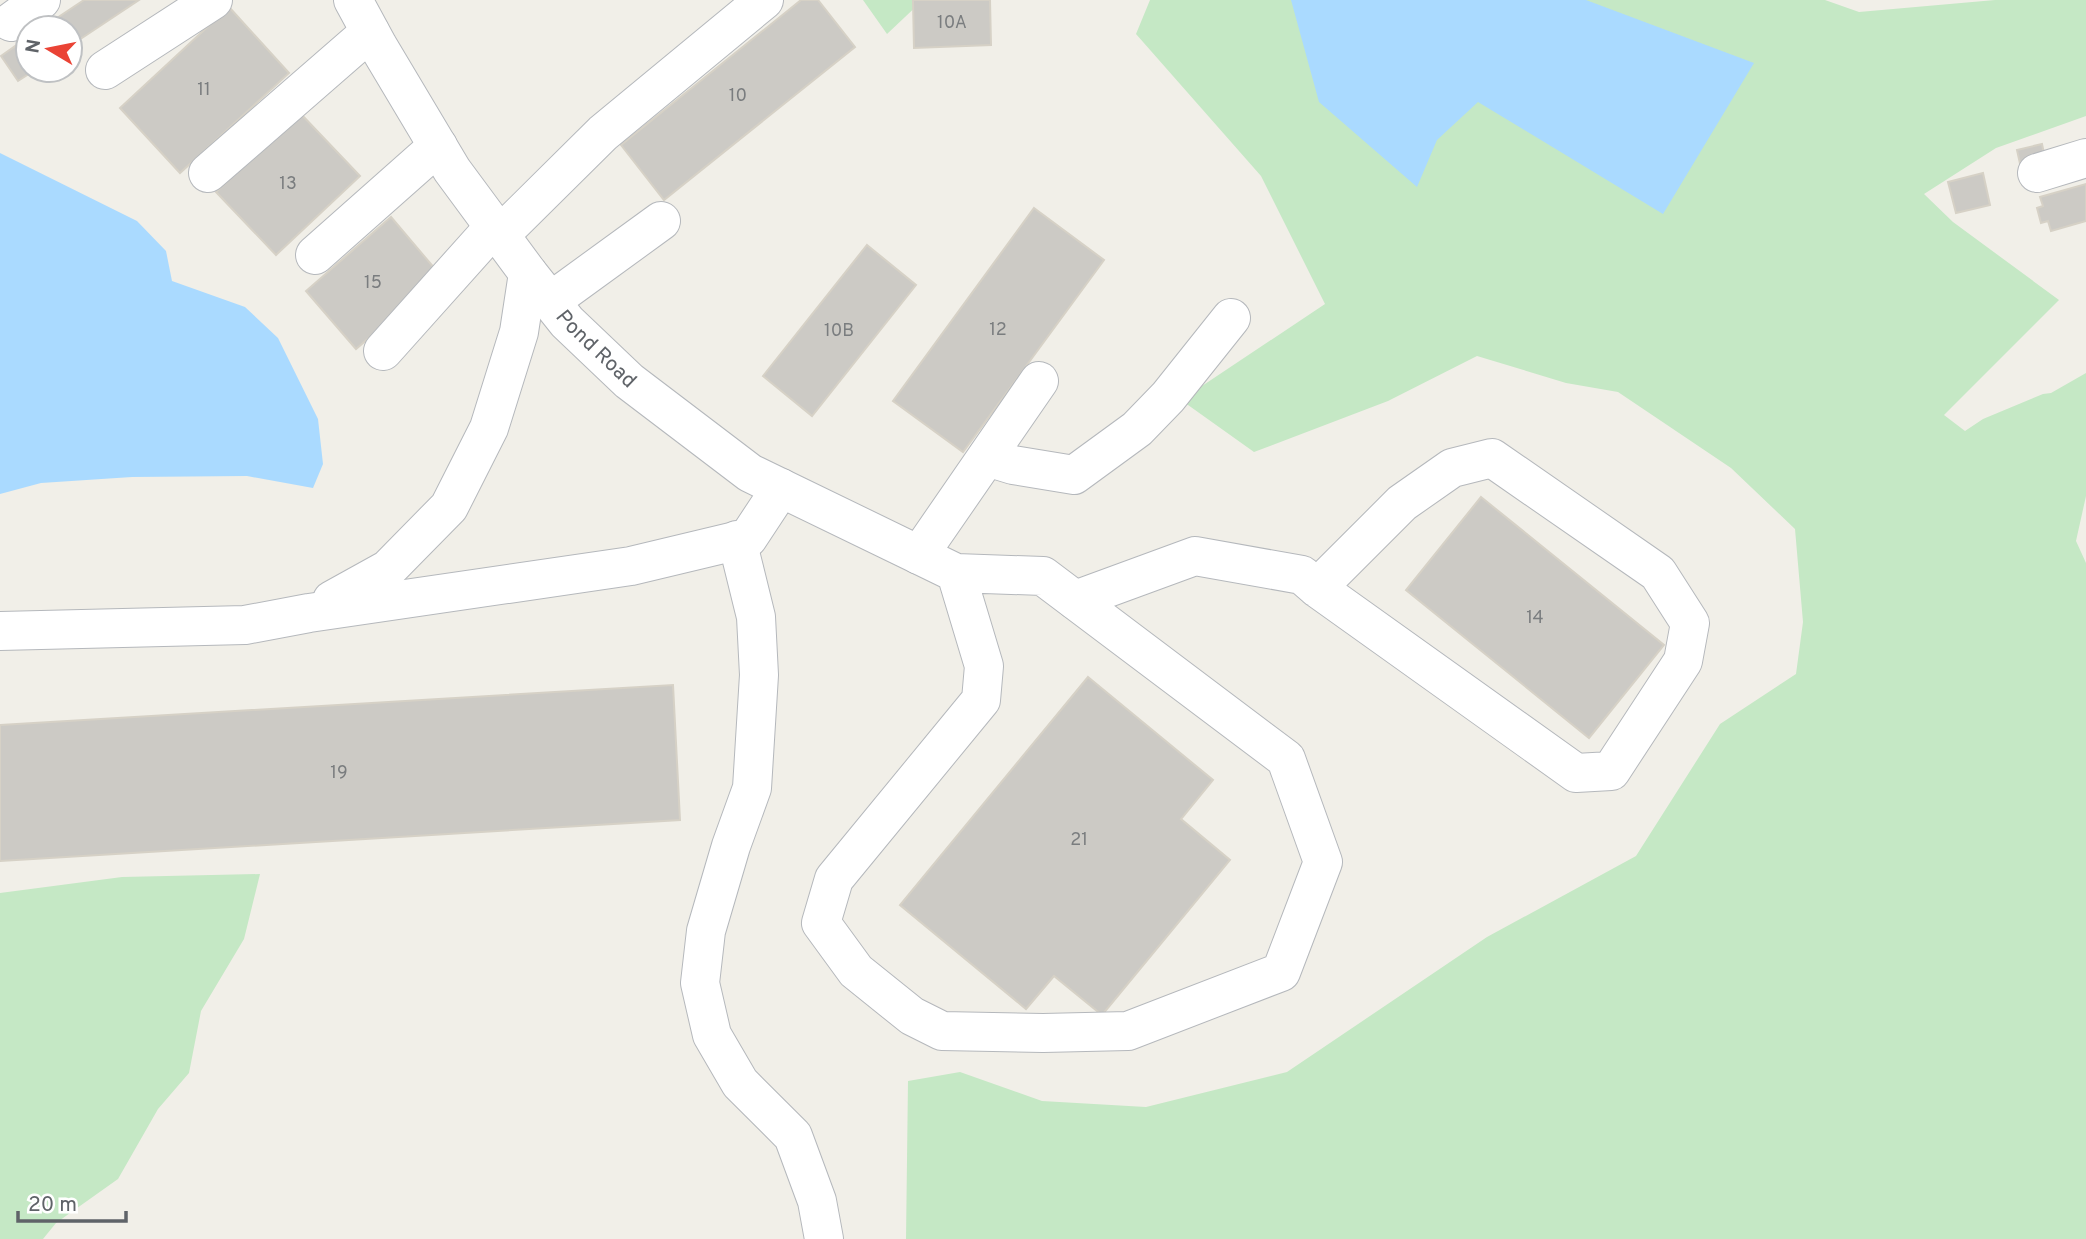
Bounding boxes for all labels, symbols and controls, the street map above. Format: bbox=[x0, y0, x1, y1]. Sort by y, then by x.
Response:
house number: 10A bbox=[937, 12, 967, 35]
north arrow bbox=[14, 14, 84, 84]
text: N bbox=[21, 38, 47, 55]
house number: 11 bbox=[197, 79, 211, 102]
house number: 10 bbox=[729, 85, 747, 108]
house number: 13 bbox=[279, 173, 297, 196]
house number: 15 bbox=[364, 272, 382, 295]
street label: Pond Road bbox=[549, 305, 642, 394]
house number: 12 bbox=[989, 319, 1007, 342]
house number: 10B bbox=[824, 320, 854, 343]
house number: 14 bbox=[1526, 607, 1544, 630]
house number: 19 bbox=[330, 762, 348, 785]
house number: 21 bbox=[1070, 829, 1088, 852]
scale bar bbox=[18, 1180, 126, 1224]
text: 20 m bbox=[28, 1192, 77, 1219]

